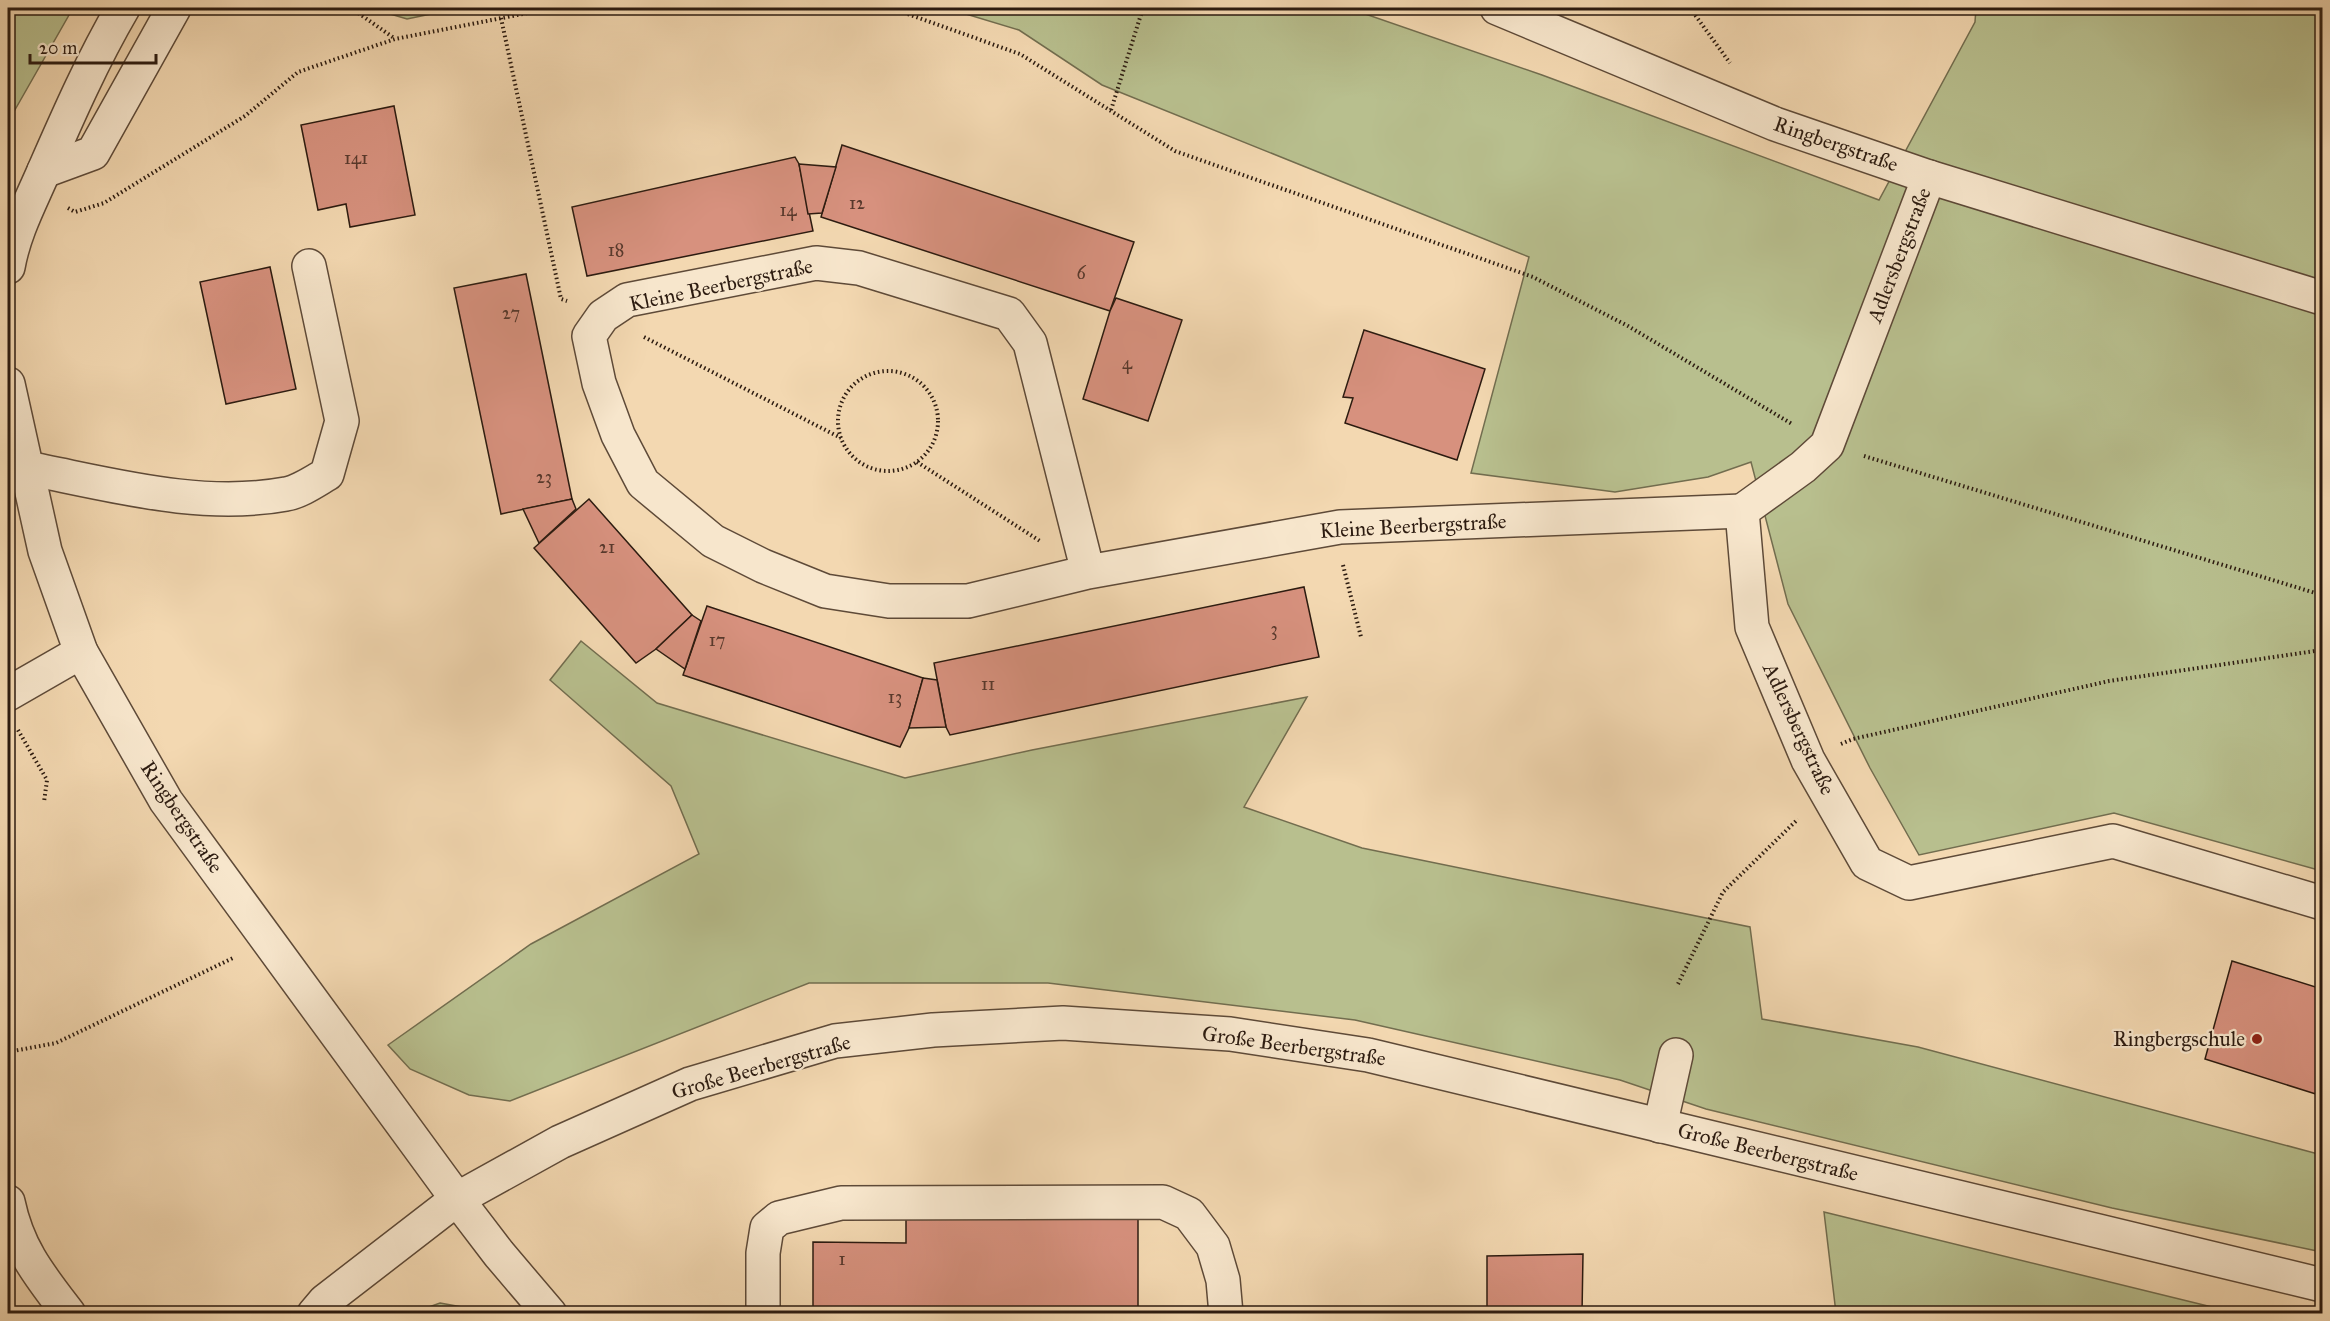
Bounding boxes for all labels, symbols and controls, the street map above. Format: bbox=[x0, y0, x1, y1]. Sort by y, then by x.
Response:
scale bar bbox=[30, 27, 156, 65]
text: 20 m bbox=[39, 37, 77, 59]
street label: Ringbergstraße bbox=[1770, 111, 1902, 177]
house number: 141 bbox=[344, 147, 368, 169]
street label: Adlersbergstraße bbox=[1861, 184, 1937, 327]
house number: 12 bbox=[849, 192, 865, 214]
house number: 14 bbox=[779, 199, 798, 221]
house number: 18 bbox=[608, 239, 624, 261]
street label: Kleine Beerbergstraße bbox=[627, 253, 815, 317]
house number: 6 bbox=[1076, 262, 1086, 284]
house number: 27 bbox=[502, 302, 520, 324]
house number: 4 bbox=[1122, 352, 1133, 374]
house number: 23 bbox=[536, 466, 552, 488]
street label: Kleine Beerbergstraße bbox=[1319, 508, 1507, 544]
house number: 21 bbox=[599, 536, 615, 558]
house number: 3 bbox=[1270, 618, 1278, 640]
house number: 17 bbox=[709, 629, 725, 651]
street label: Adlersbergstraße bbox=[1757, 658, 1841, 799]
house number: 11 bbox=[981, 673, 995, 695]
house number: 13 bbox=[888, 686, 902, 708]
street label: Ringbergstraße bbox=[135, 756, 229, 878]
street label: Große Beerbergstraße bbox=[1200, 1020, 1388, 1072]
place label: Ringbergschule bbox=[2113, 1026, 2245, 1052]
street label: Große Beerbergstraße bbox=[668, 1029, 854, 1105]
marker: Ringbergschule bbox=[2250, 1032, 2264, 1046]
street label: Große Beerbergstraße bbox=[1675, 1117, 1861, 1187]
house number: 1 bbox=[838, 1248, 846, 1270]

